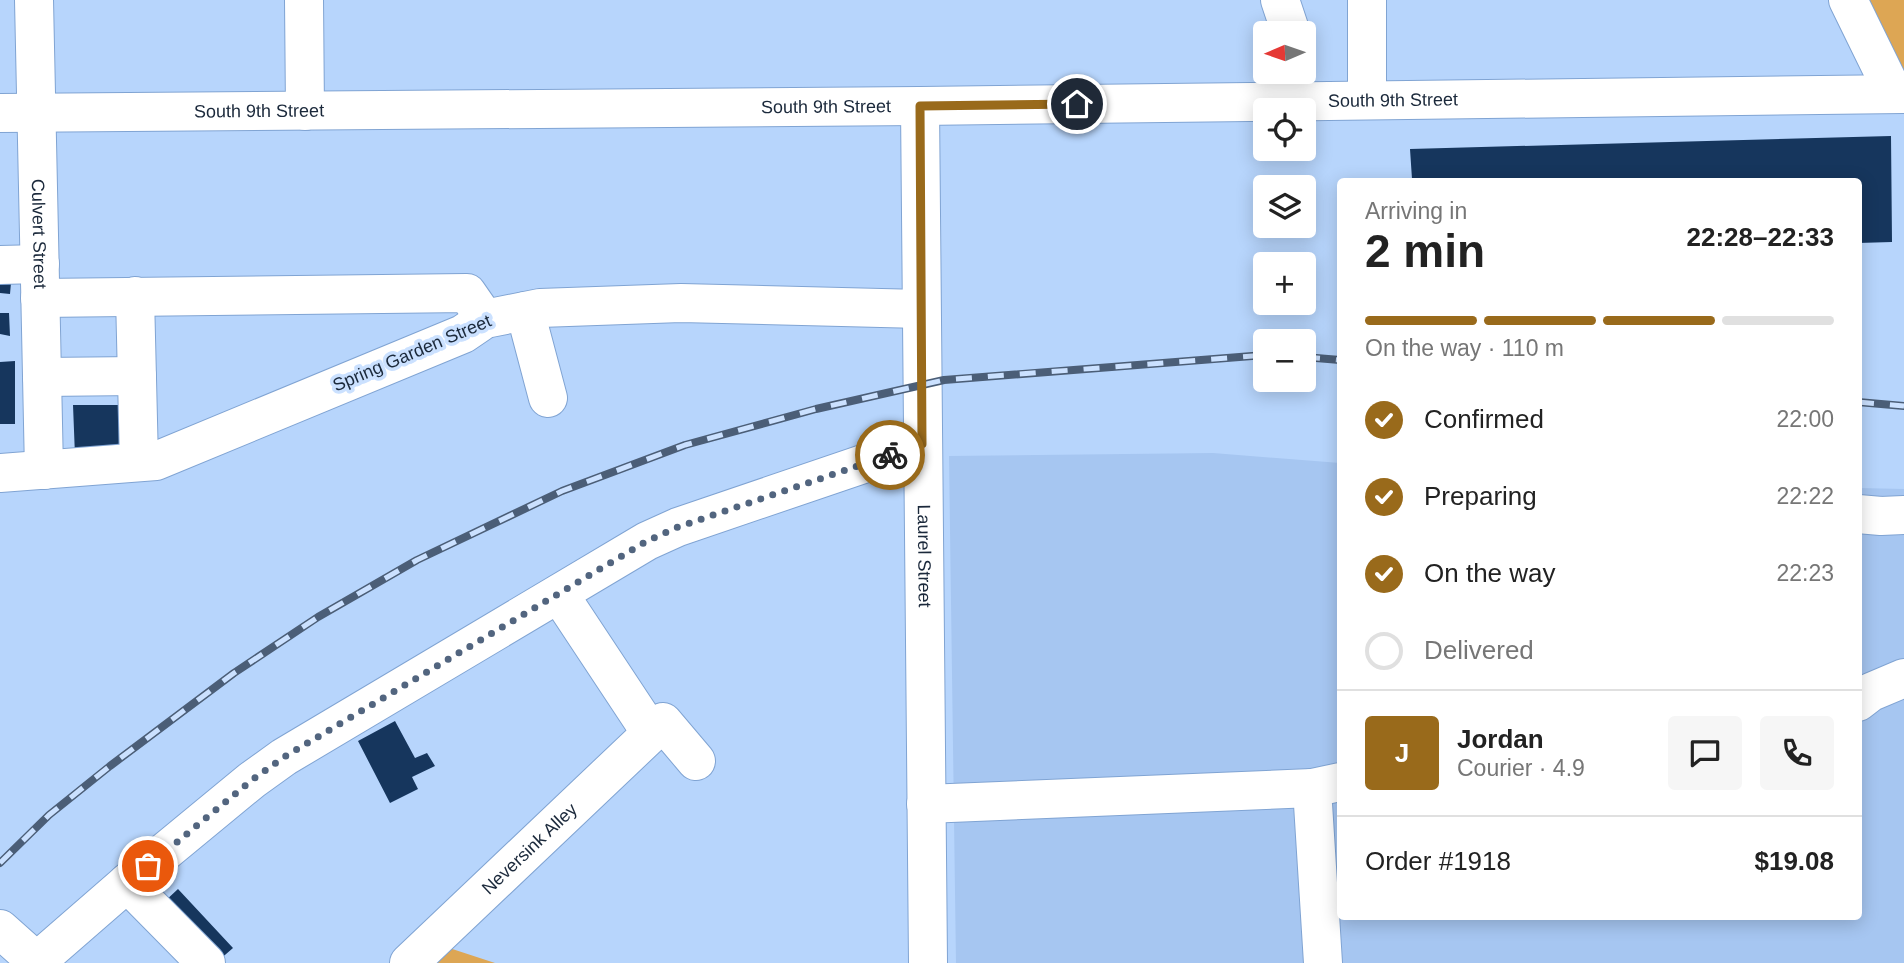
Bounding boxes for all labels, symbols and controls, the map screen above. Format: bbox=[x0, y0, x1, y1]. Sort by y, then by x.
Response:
north arrow bbox=[1253, 21, 1316, 84]
map controls bbox=[1253, 21, 1316, 392]
pin bbox=[1047, 74, 1107, 134]
icon: home bbox=[1058, 85, 1096, 123]
street label: South 9th Street bbox=[1328, 89, 1458, 111]
street label: South 9th Street bbox=[761, 96, 891, 117]
button: locate bbox=[1253, 98, 1316, 161]
street label: South 9th Street bbox=[194, 101, 324, 122]
button: layers bbox=[1253, 175, 1316, 238]
street label: Culvert Street bbox=[28, 179, 50, 289]
text: Arriving in bbox=[1365, 198, 1467, 224]
text: 22:28–22:33 bbox=[1687, 222, 1834, 252]
text: 2 min bbox=[1365, 225, 1485, 277]
button: + bbox=[1253, 252, 1316, 315]
street label: Spring Garden Street bbox=[330, 311, 494, 395]
button: − bbox=[1253, 329, 1316, 392]
text: On the way · 110 m bbox=[1365, 335, 1564, 361]
icon: check bbox=[1365, 401, 1403, 439]
text: Confirmed bbox=[1424, 404, 1544, 434]
text: 22:00 bbox=[1776, 406, 1834, 432]
courier bbox=[855, 420, 925, 490]
icon: bike bbox=[871, 436, 909, 474]
icon: check bbox=[1365, 478, 1403, 516]
text: Preparing bbox=[1424, 481, 1537, 511]
text: 22:22 bbox=[1776, 483, 1834, 509]
street label: Laurel Street bbox=[914, 504, 935, 608]
icon: check bbox=[1365, 555, 1403, 593]
text: On the way bbox=[1424, 558, 1556, 588]
text: 22:23 bbox=[1776, 560, 1834, 586]
text: Delivered bbox=[1424, 635, 1534, 665]
button: chat bbox=[1668, 716, 1742, 790]
button: phone bbox=[1760, 716, 1834, 790]
text: Jordan bbox=[1457, 724, 1544, 754]
text: J bbox=[1395, 738, 1409, 768]
text: Courier · 4.9 bbox=[1457, 755, 1585, 781]
street label: Neversink Alley bbox=[478, 799, 581, 898]
pin bbox=[118, 836, 178, 896]
text: Order #1918 bbox=[1365, 846, 1511, 876]
text: $19.08 bbox=[1754, 846, 1834, 876]
icon: bag bbox=[129, 847, 167, 885]

